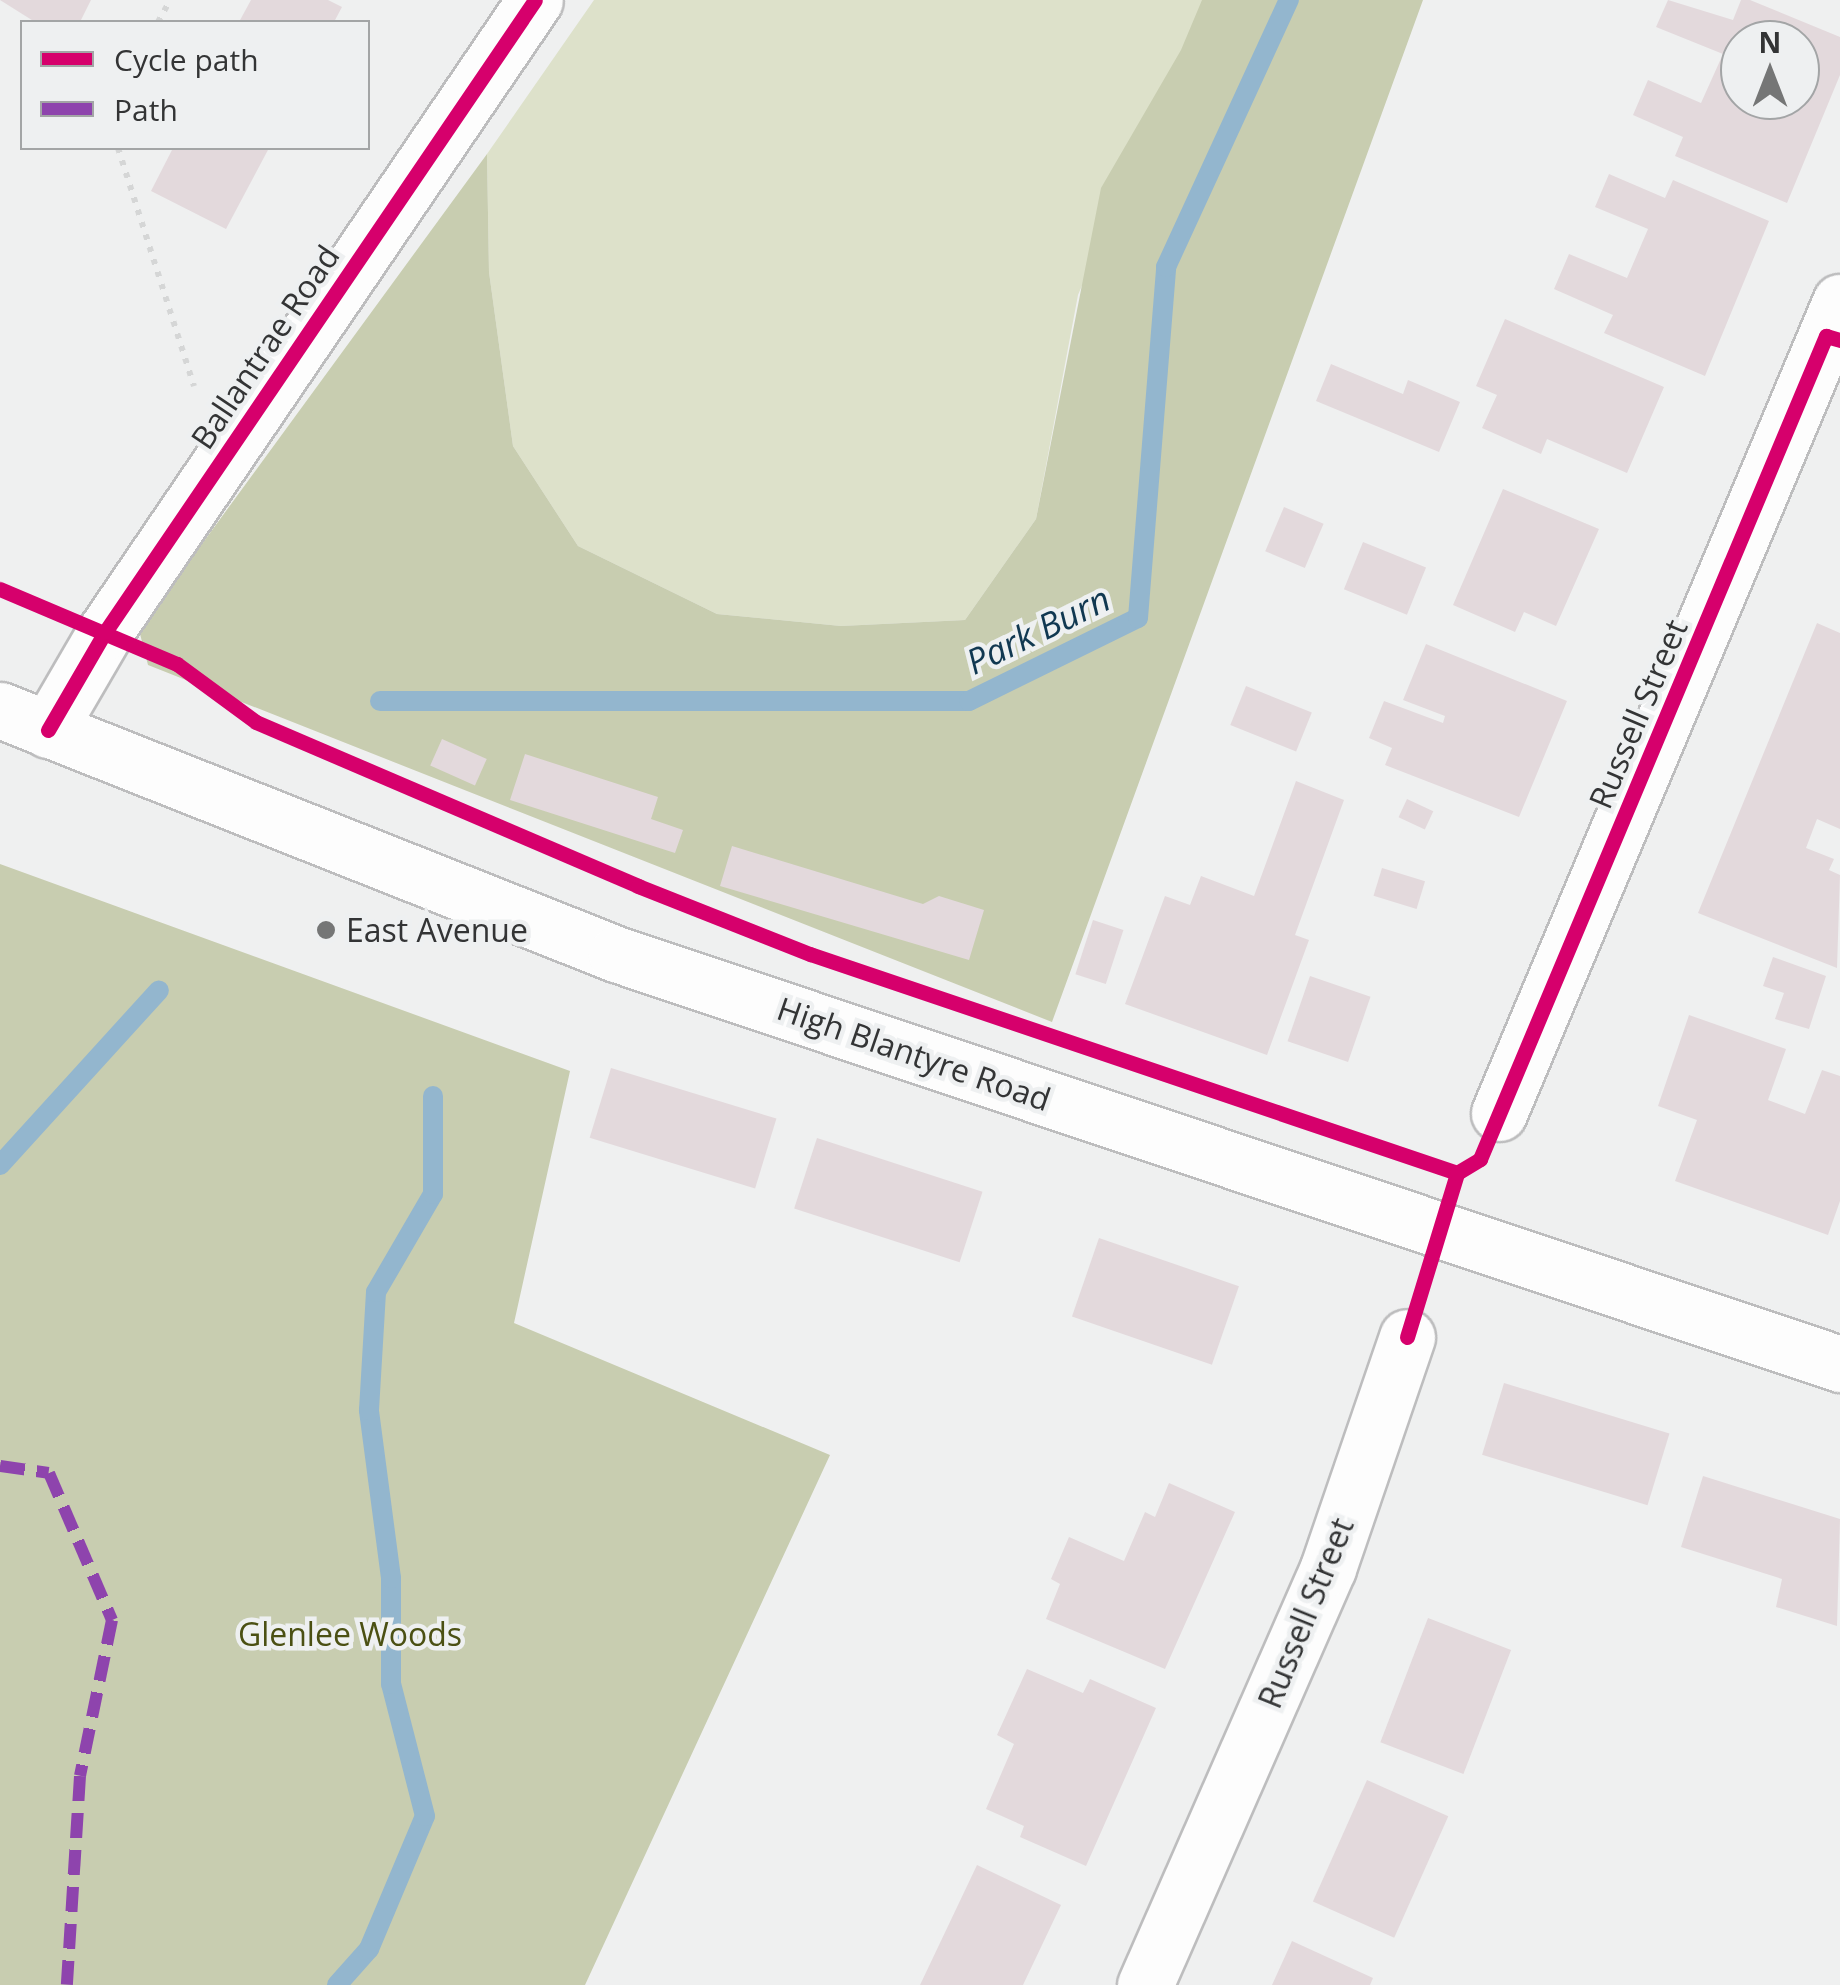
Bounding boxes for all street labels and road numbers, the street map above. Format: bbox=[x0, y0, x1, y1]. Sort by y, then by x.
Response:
street label: Ballantrae Road bbox=[183, 238, 347, 456]
street label: Russell Street bbox=[1581, 614, 1695, 814]
street label: High Blantyre Road bbox=[772, 989, 1056, 1119]
street label: Russell Street bbox=[1250, 1512, 1362, 1714]

